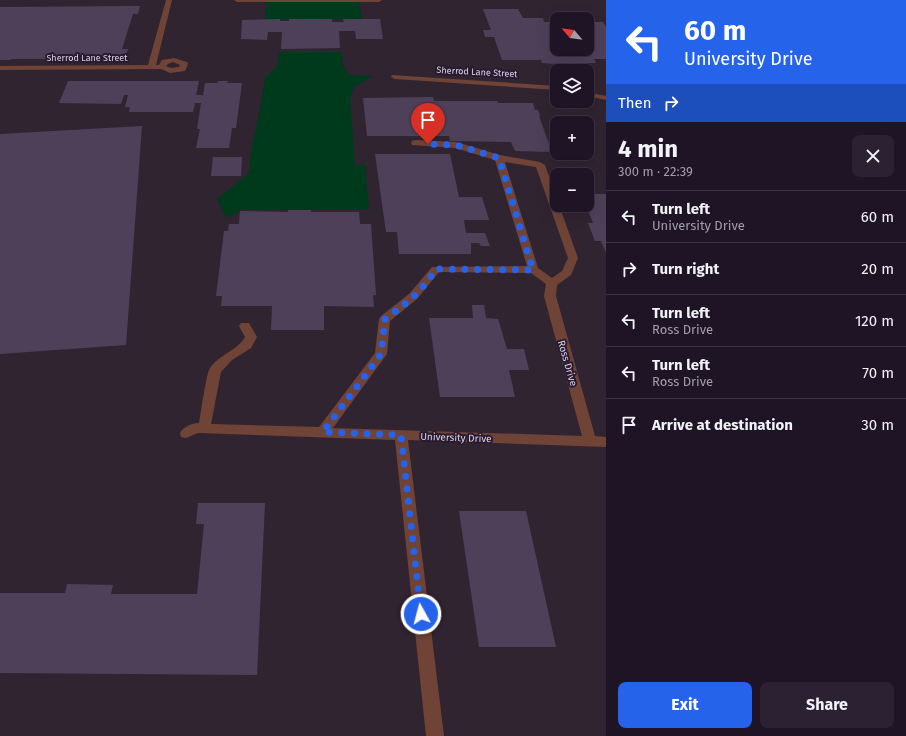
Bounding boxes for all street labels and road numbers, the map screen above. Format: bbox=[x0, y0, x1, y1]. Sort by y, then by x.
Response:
street label: Sherrod Lane Street bbox=[46, 53, 128, 63]
street label: Sherrod Lane Street bbox=[436, 65, 518, 79]
street label: Ross Drive bbox=[555, 339, 579, 388]
street label: University Drive bbox=[420, 431, 492, 445]

